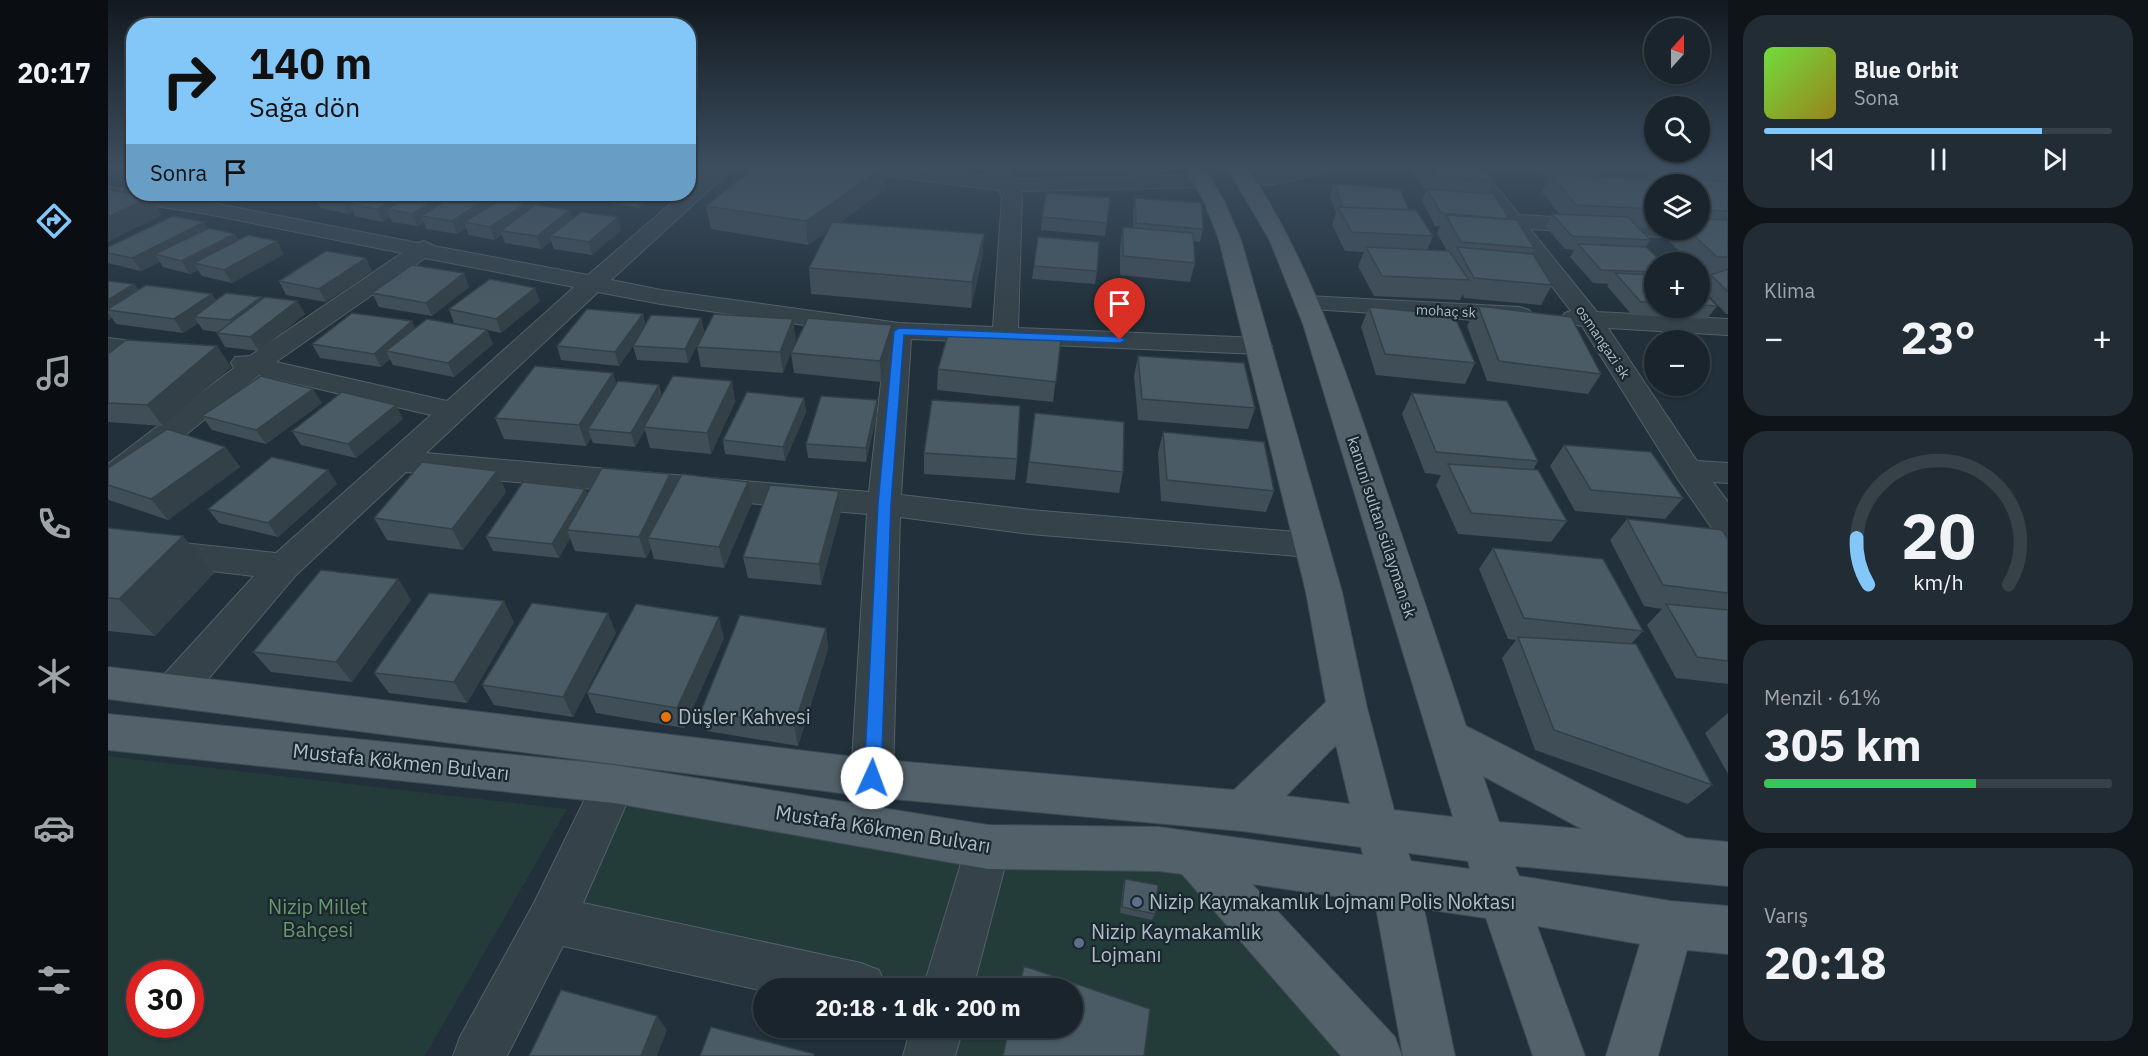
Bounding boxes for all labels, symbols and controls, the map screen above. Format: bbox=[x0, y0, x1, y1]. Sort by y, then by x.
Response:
north arrow bbox=[1644, 18, 1710, 84]
map controls bbox=[1644, 18, 1710, 396]
text: 140 m bbox=[249, 36, 372, 91]
icon: right bbox=[150, 42, 228, 120]
text: 20:17 bbox=[17, 55, 91, 90]
text: Blue Orbit bbox=[1854, 55, 1959, 84]
text: Sona bbox=[1854, 84, 1899, 111]
text: Sağa dön bbox=[249, 89, 360, 124]
button: search bbox=[1644, 96, 1710, 162]
icon: previous bbox=[1806, 143, 1839, 176]
icon: pause bbox=[1922, 143, 1955, 176]
icon: next bbox=[2038, 143, 2071, 176]
icon: arrive bbox=[219, 156, 252, 189]
text: Sonra bbox=[150, 158, 207, 187]
button: layers bbox=[1644, 174, 1710, 240]
icon: directions bbox=[33, 200, 75, 242]
button: + bbox=[1644, 252, 1710, 318]
text: Klima bbox=[1764, 277, 1815, 304]
pin bbox=[1094, 278, 1145, 340]
icon: arrive bbox=[1103, 287, 1136, 320]
street label: mohaç sk bbox=[1416, 300, 1477, 322]
street label: osmangazi sk bbox=[1572, 302, 1634, 383]
text: 23° bbox=[1900, 308, 1976, 366]
text: − bbox=[1764, 316, 1784, 359]
text: + bbox=[2092, 316, 2112, 359]
button: − bbox=[1644, 330, 1710, 396]
icon: music bbox=[33, 352, 75, 394]
street label: kanuni sultan sülayman sk bbox=[1343, 434, 1421, 621]
text: 20 bbox=[1901, 495, 1975, 576]
icon: phone bbox=[33, 503, 75, 545]
text: km/h bbox=[1913, 568, 1963, 596]
icon: climate bbox=[33, 655, 75, 697]
text: Menzil · 61% bbox=[1764, 684, 1881, 711]
place label: Düşler Kahvesi bbox=[678, 703, 811, 730]
marker: Düşler Kahvesi bbox=[659, 710, 673, 724]
text: 305 km bbox=[1764, 715, 1922, 773]
street label: Mustafa Kökmen Bulvarı bbox=[291, 737, 511, 786]
position arrow bbox=[840, 746, 904, 810]
street label: Mustafa Kökmen Bulvarı bbox=[774, 798, 993, 859]
icon: car bbox=[33, 807, 75, 849]
place label: Nizip Kaymakamlık Lojmanı Polis Noktası bbox=[1149, 888, 1515, 915]
park label: Nizip Millet Bahçesi bbox=[268, 893, 368, 943]
marker: Nizip Kaymakamlık Lojmanı Polis Noktası bbox=[1130, 895, 1144, 909]
text: Varış bbox=[1764, 902, 1808, 929]
place label: Nizip Kaymakamlık Lojmanı bbox=[1091, 918, 1262, 968]
text: 20:18 bbox=[1764, 933, 1887, 991]
marker: Nizip Kaymakamlık Lojmanı bbox=[1072, 936, 1086, 950]
icon: filters bbox=[33, 959, 75, 1001]
speed limit sign: 30 bbox=[126, 960, 204, 1038]
text: 20:18 · 1 dk · 200 m bbox=[815, 993, 1021, 1022]

